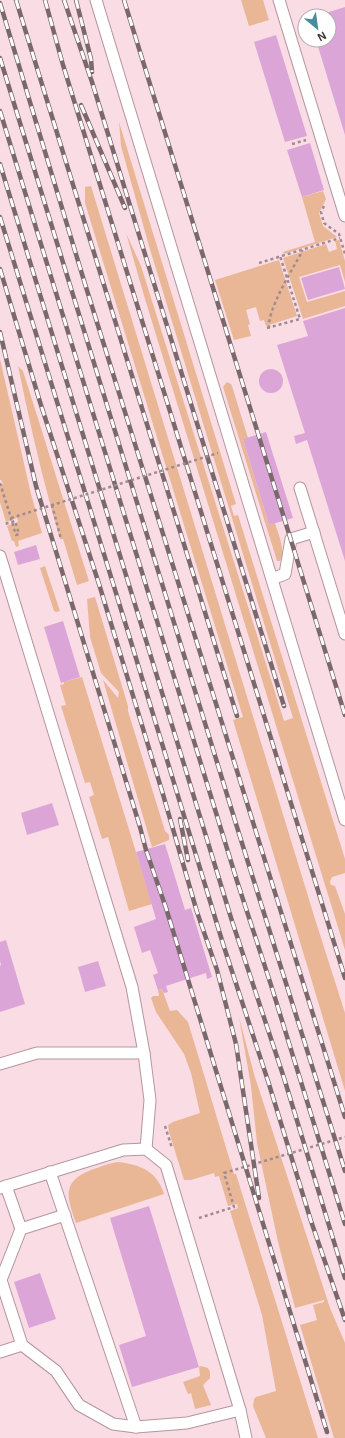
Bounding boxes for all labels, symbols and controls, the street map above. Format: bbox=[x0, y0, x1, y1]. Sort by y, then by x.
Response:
north arrow bbox=[297, 8, 337, 48]
text: N bbox=[315, 30, 328, 44]

